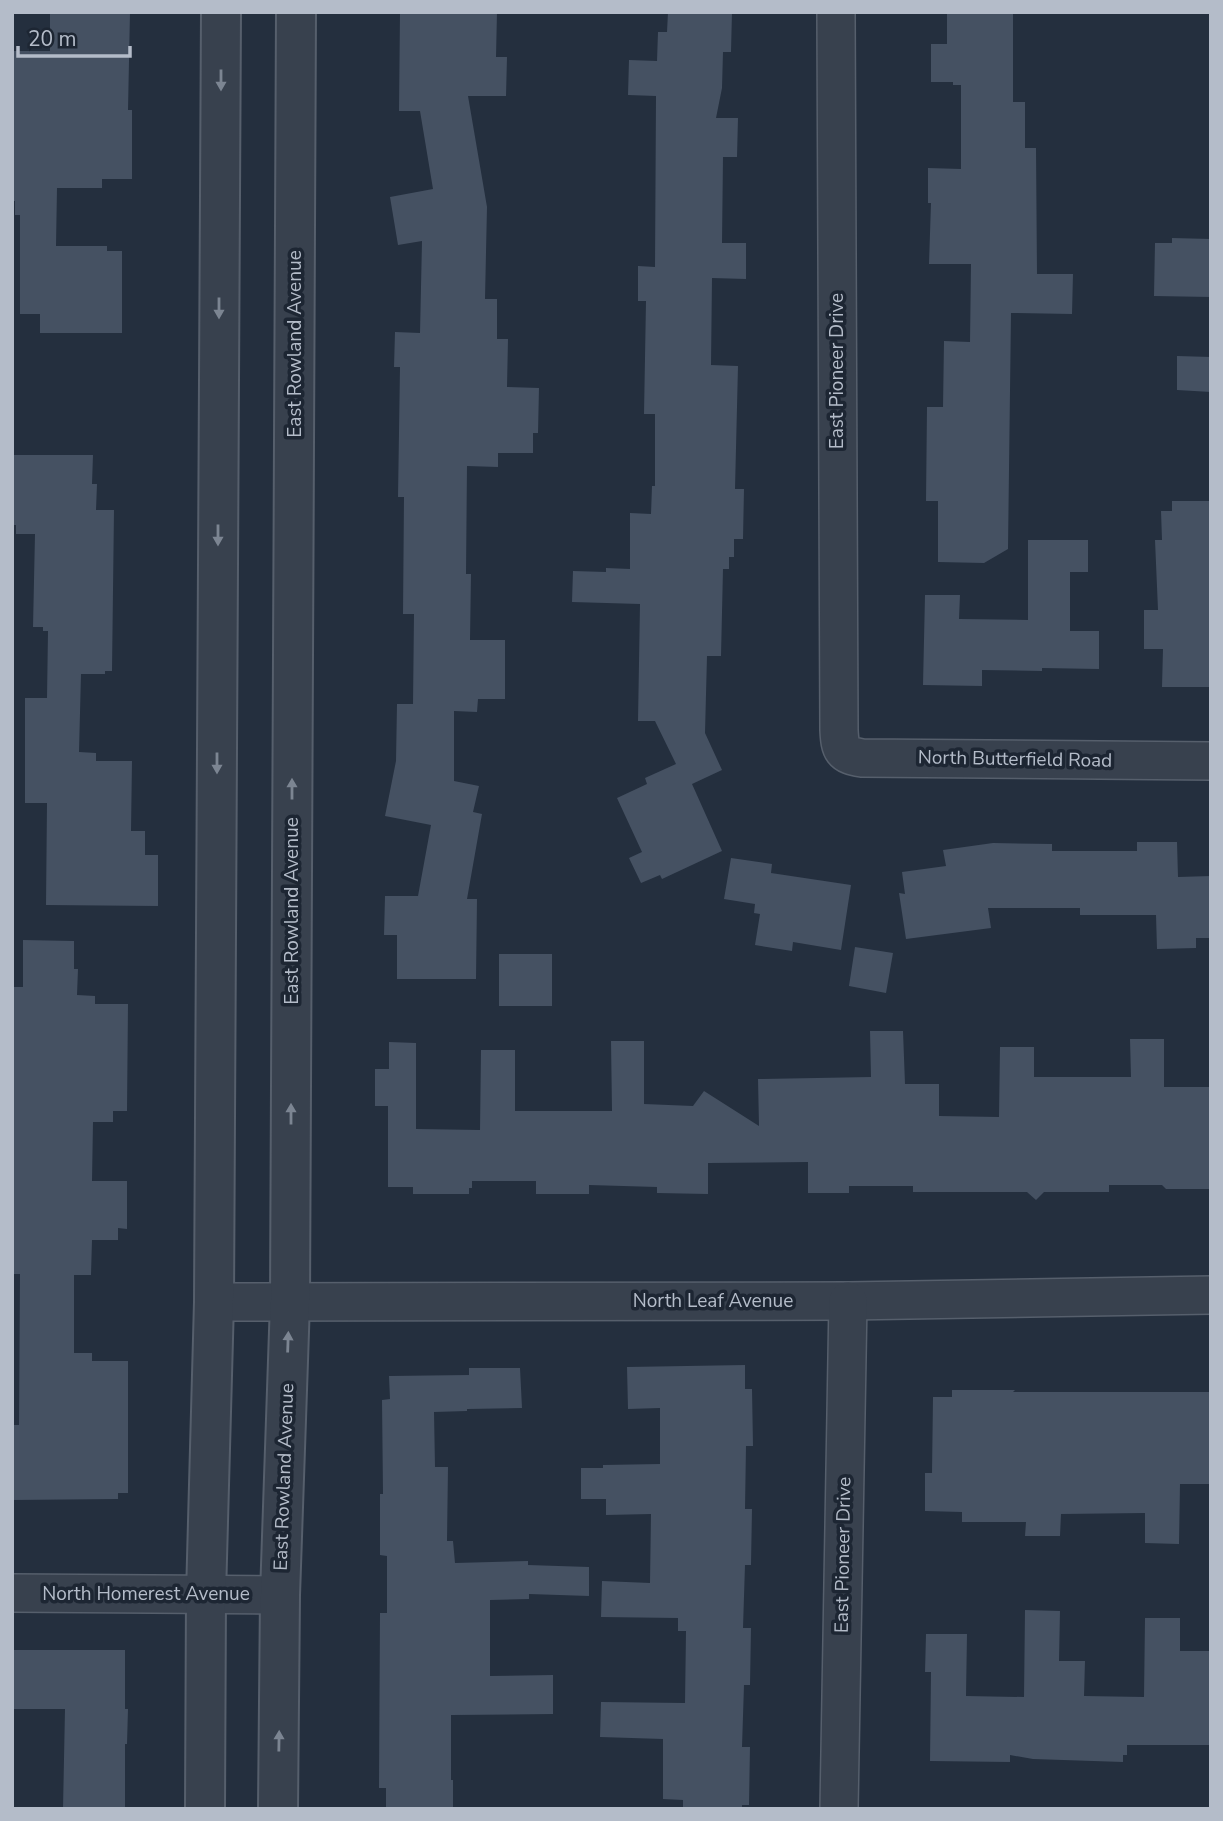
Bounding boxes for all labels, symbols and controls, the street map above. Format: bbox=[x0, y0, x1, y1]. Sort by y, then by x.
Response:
scale bar bbox=[18, 14, 130, 58]
text: 20 m bbox=[28, 25, 77, 53]
one-way arrow bbox=[215, 70, 227, 92]
street label: East Rowland Avenue bbox=[282, 250, 308, 438]
street label: East Pioneer Drive bbox=[824, 293, 850, 449]
one-way arrow bbox=[214, 297, 225, 319]
one-way arrow bbox=[212, 525, 224, 547]
street label: North Butterfield Road bbox=[918, 744, 1112, 774]
one-way arrow bbox=[211, 752, 223, 774]
one-way arrow bbox=[286, 777, 298, 799]
street label: East Rowland Avenue bbox=[279, 817, 305, 1005]
one-way arrow bbox=[285, 1103, 296, 1125]
street label: North Leaf Avenue bbox=[633, 1288, 793, 1314]
one-way arrow bbox=[283, 1330, 294, 1352]
street label: East Rowland Avenue bbox=[268, 1383, 300, 1571]
street label: East Pioneer Drive bbox=[829, 1477, 857, 1633]
street label: North Homerest Avenue bbox=[42, 1581, 250, 1607]
one-way arrow bbox=[273, 1729, 285, 1751]

